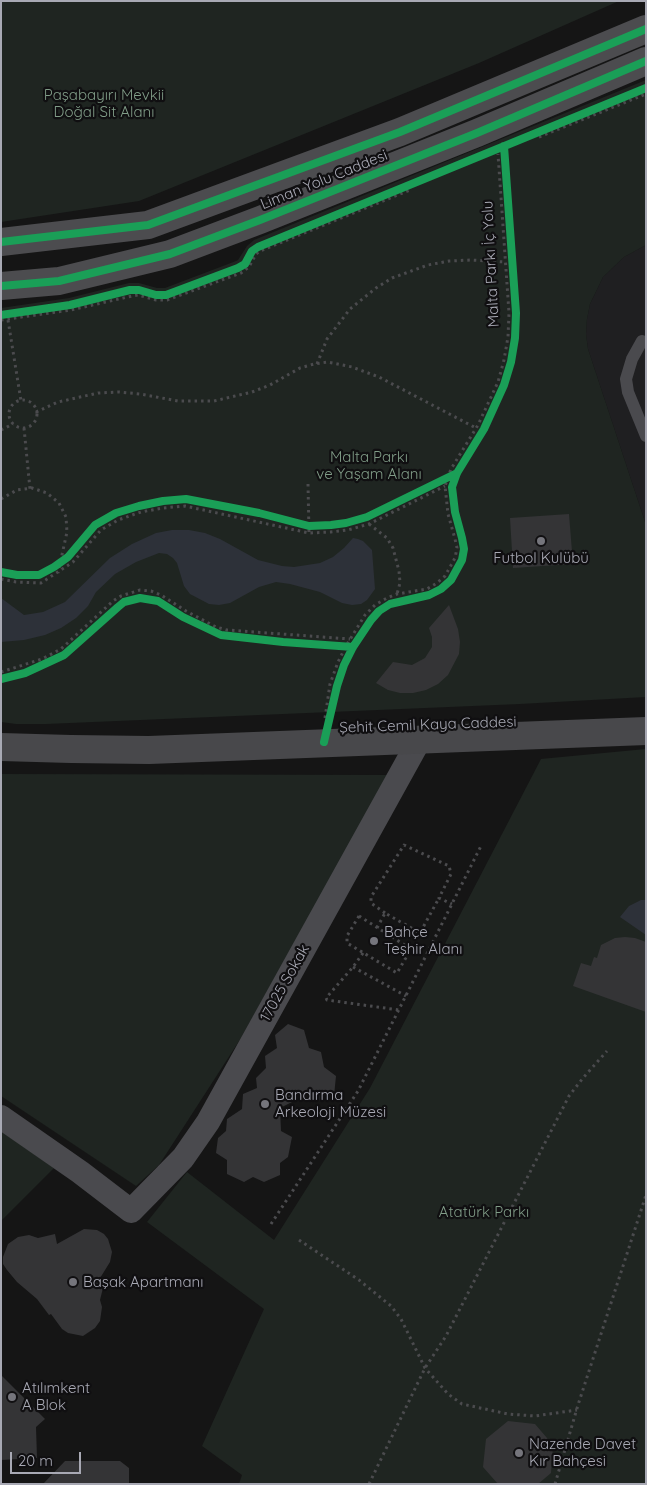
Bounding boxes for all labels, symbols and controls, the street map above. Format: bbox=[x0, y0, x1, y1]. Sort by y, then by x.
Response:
park label: Paşabayırı Mevkii Doğal Sit Alanı bbox=[44, 86, 164, 121]
street label: Liman Yolu Caddesi bbox=[258, 146, 390, 214]
street label: Malta Parkı İç Yolu bbox=[479, 200, 503, 328]
park label: Malta Parkı ve Yaşam Alanı bbox=[316, 448, 422, 483]
marker: Futbol Kulübü bbox=[535, 535, 547, 547]
place label: Futbol Kulübü bbox=[493, 549, 589, 567]
street label: Şehit Cemil Kaya Caddesi bbox=[339, 713, 517, 737]
place label: Bahçe Teşhir Alanı bbox=[384, 923, 462, 958]
marker: Bahçe Teşhir Alanı bbox=[368, 935, 380, 947]
street label: 17025 Sokak bbox=[256, 941, 314, 1025]
place label: Bandırma Arkeoloji Müzesi bbox=[275, 1086, 386, 1121]
marker: Bandırma Arkeoloji Müzesi bbox=[259, 1098, 271, 1110]
park label: Atatürk Parkı bbox=[439, 1203, 529, 1221]
place label: Başak Apartmanı bbox=[83, 1273, 203, 1291]
marker: Başak Apartmanı bbox=[67, 1276, 79, 1288]
place label: Atılımkent A Blok bbox=[22, 1379, 90, 1414]
marker: Atılımkent A Blok bbox=[6, 1391, 18, 1403]
place label: Nazende Davet Kır Bahçesi bbox=[529, 1435, 636, 1470]
scale bar bbox=[12, 1442, 84, 1474]
marker: Nazende Davet Kır Bahçesi bbox=[513, 1447, 525, 1459]
text: 20 m bbox=[18, 1451, 53, 1470]

